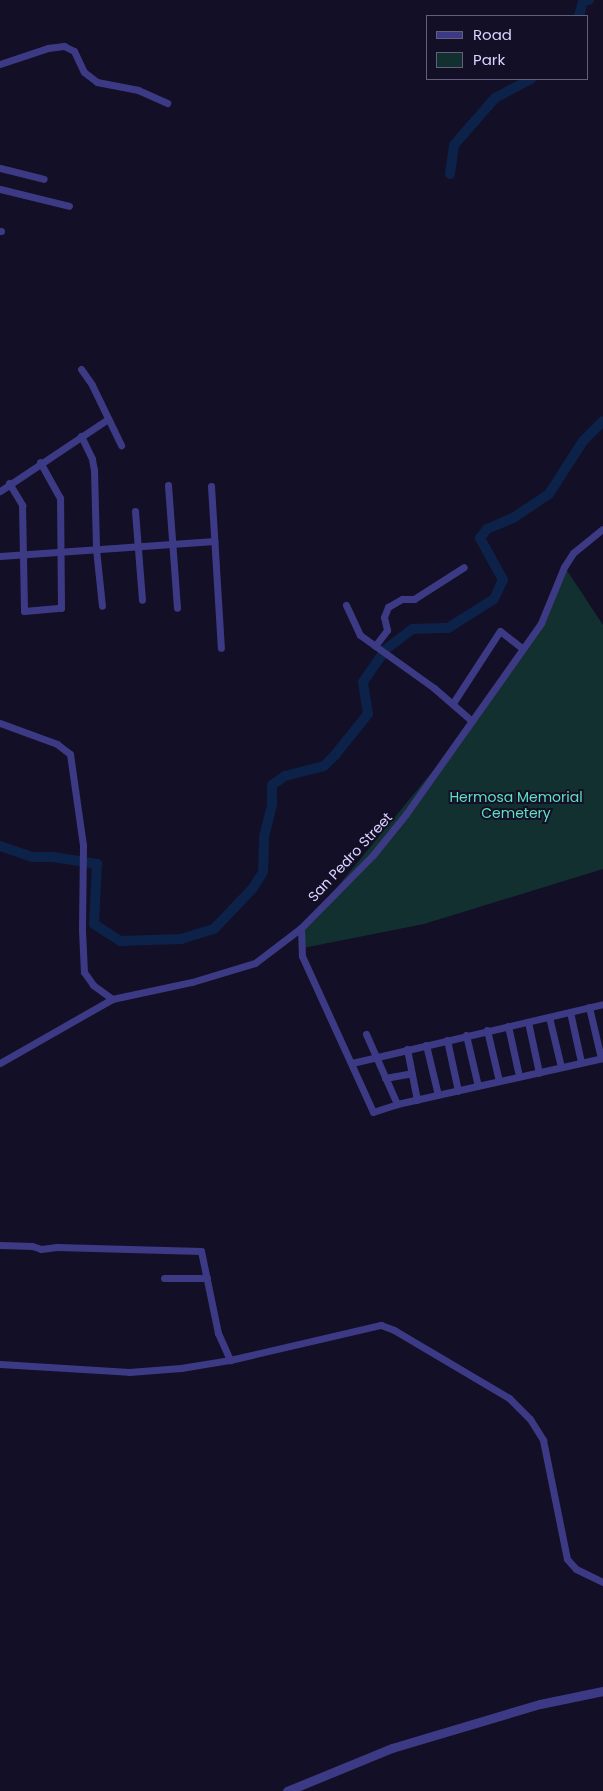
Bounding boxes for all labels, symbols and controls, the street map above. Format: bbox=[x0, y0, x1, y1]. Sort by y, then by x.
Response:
legend bbox=[426, 15, 588, 80]
text: Road bbox=[473, 24, 512, 45]
text: Park bbox=[473, 49, 505, 70]
park label: Hermosa Memorial Cemetery bbox=[449, 789, 583, 822]
street label: San Pedro Street bbox=[304, 809, 396, 905]

